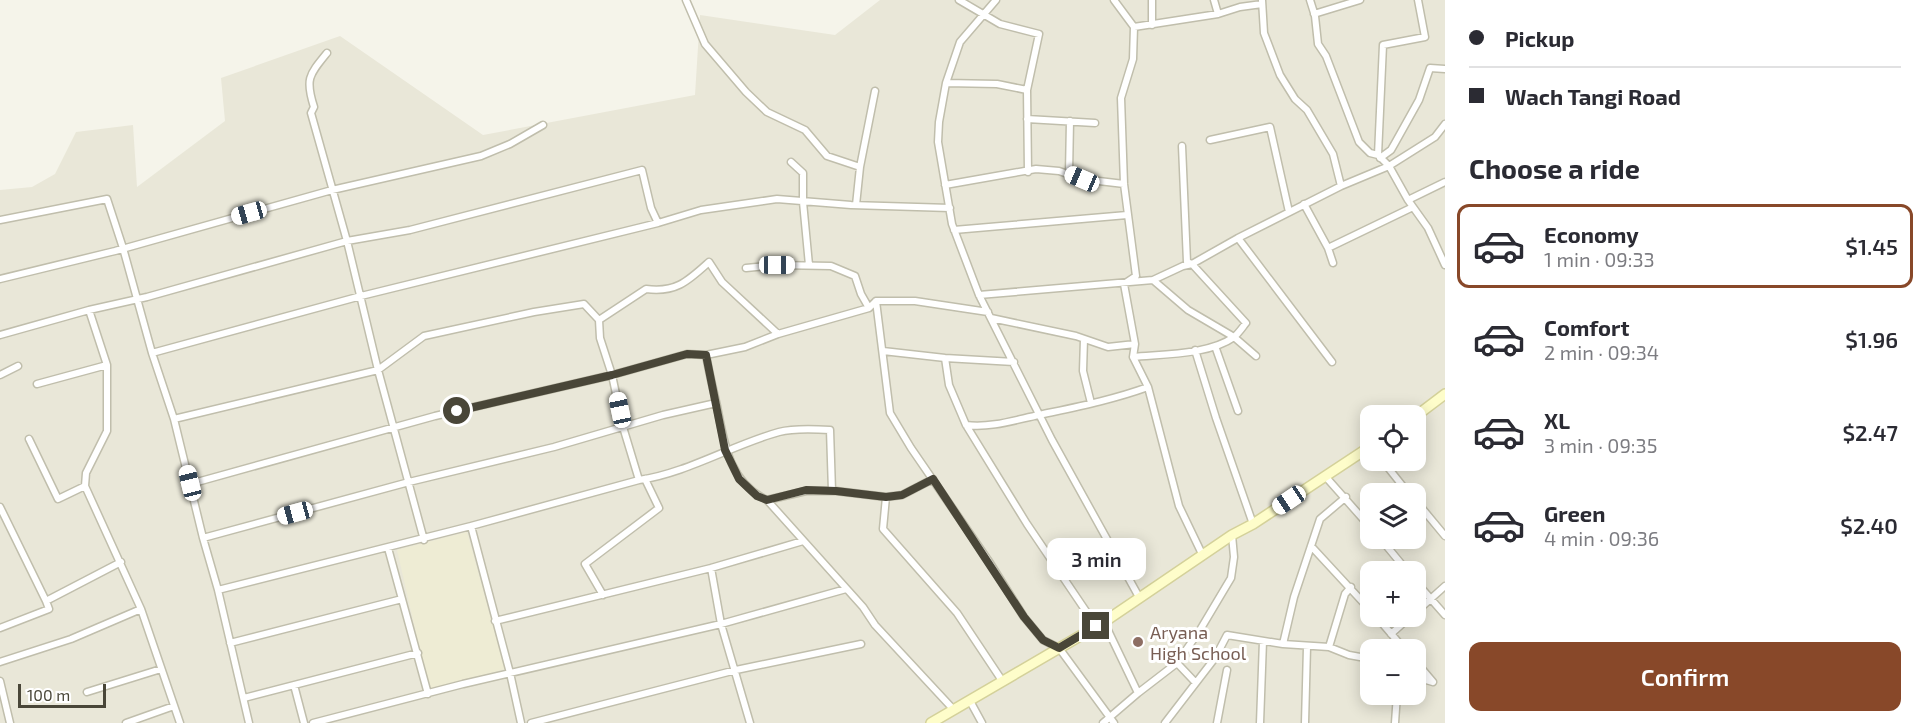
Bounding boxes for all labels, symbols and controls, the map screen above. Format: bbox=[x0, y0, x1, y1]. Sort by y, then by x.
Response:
text: Pickup bbox=[1505, 25, 1574, 51]
text: Wach Tangi Road bbox=[1505, 83, 1681, 109]
text: Choose a ride bbox=[1469, 152, 1640, 184]
car bbox=[1062, 164, 1102, 194]
car bbox=[229, 199, 269, 227]
icon: car bbox=[1472, 219, 1526, 273]
text: Economy bbox=[1544, 221, 1639, 247]
text: $1.45 bbox=[1845, 233, 1898, 259]
text: 1 min · 09:33 bbox=[1544, 247, 1655, 271]
car bbox=[759, 256, 795, 274]
icon: car bbox=[1472, 312, 1526, 366]
text: Comfort bbox=[1544, 314, 1629, 340]
text: $1.96 bbox=[1845, 326, 1898, 352]
text: 2 min · 09:34 bbox=[1544, 340, 1659, 364]
car bbox=[607, 391, 633, 429]
route start bbox=[443, 397, 470, 424]
map controls bbox=[1360, 405, 1426, 705]
button: locate bbox=[1360, 405, 1426, 471]
icon: car bbox=[1472, 405, 1526, 459]
text: XL bbox=[1544, 407, 1570, 433]
text: $2.47 bbox=[1842, 419, 1898, 445]
text: 3 min · 09:35 bbox=[1544, 433, 1657, 457]
car bbox=[177, 463, 203, 503]
car bbox=[1269, 482, 1309, 518]
button: layers bbox=[1360, 483, 1426, 549]
icon: car bbox=[1472, 498, 1526, 552]
car bbox=[275, 500, 315, 526]
text: Green bbox=[1544, 500, 1606, 526]
text: $2.40 bbox=[1840, 512, 1898, 538]
text: 4 min · 09:36 bbox=[1544, 526, 1659, 550]
callout: 3 min bbox=[1046, 539, 1146, 581]
text: 3 min bbox=[1071, 547, 1122, 571]
button: + bbox=[1360, 561, 1426, 627]
route end bbox=[1082, 612, 1109, 639]
place label: Aryana High School bbox=[1150, 621, 1247, 664]
marker: Aryana High School bbox=[1131, 635, 1145, 649]
button: − bbox=[1360, 639, 1426, 705]
button: Confirm bbox=[1469, 642, 1901, 711]
scale bar bbox=[18, 681, 106, 708]
text: 100 m bbox=[27, 685, 70, 704]

